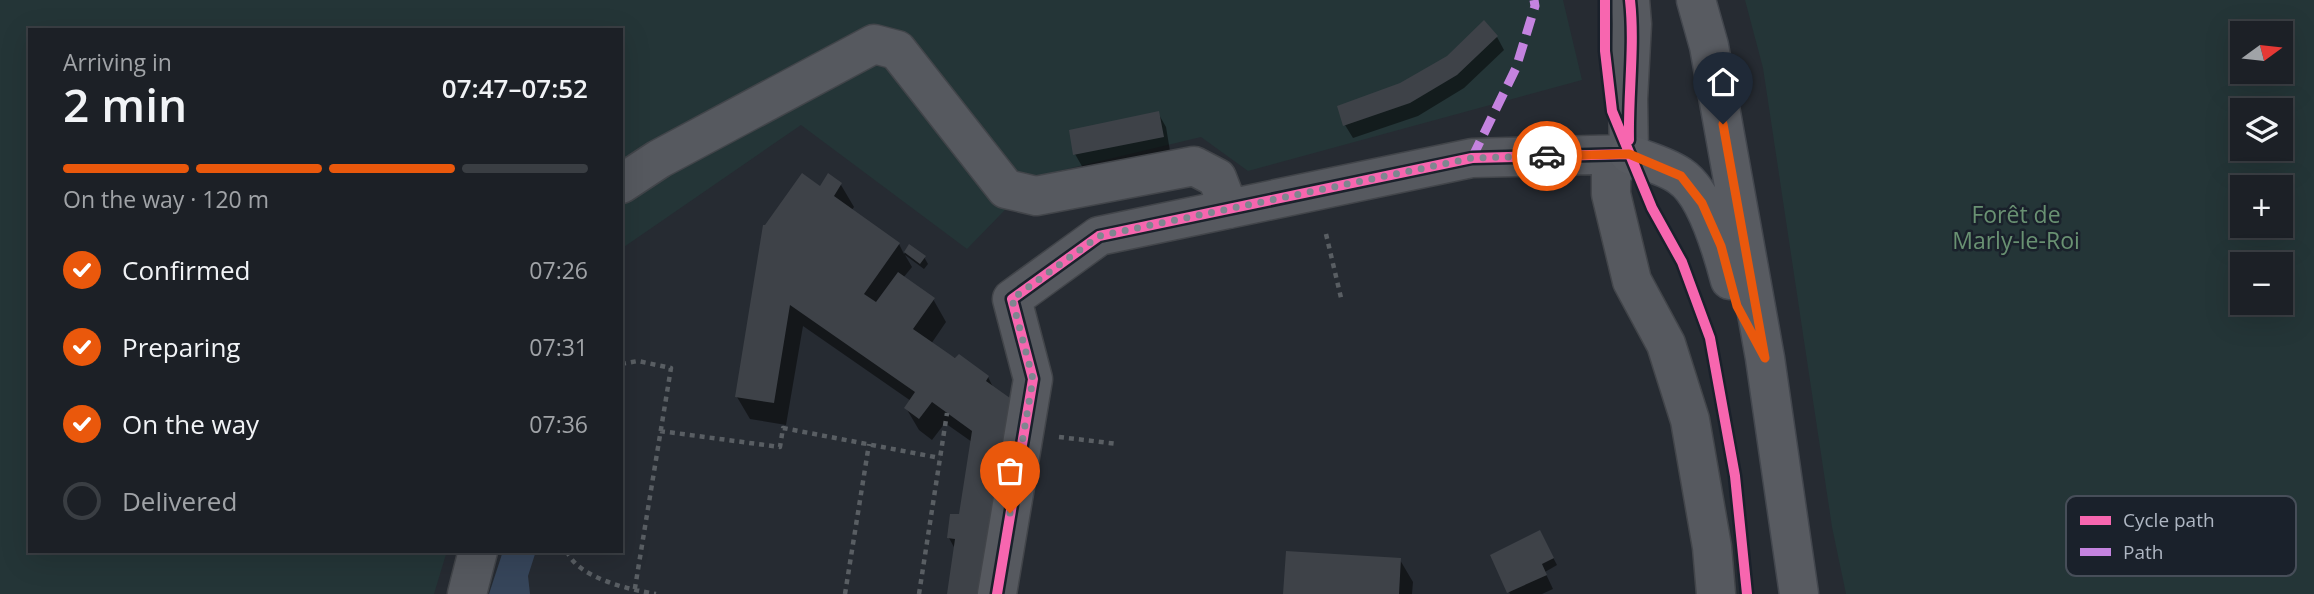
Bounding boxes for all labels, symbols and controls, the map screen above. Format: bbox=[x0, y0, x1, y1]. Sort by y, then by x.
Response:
north arrow bbox=[2230, 21, 2292, 84]
map controls bbox=[2230, 21, 2293, 315]
text: Arriving in bbox=[63, 46, 172, 78]
pin bbox=[1693, 52, 1753, 124]
icon: home bbox=[1704, 63, 1742, 101]
text: 07:47–07:52 bbox=[442, 70, 588, 106]
text: 2 min bbox=[63, 73, 187, 135]
button: layers bbox=[2230, 98, 2293, 161]
courier bbox=[1512, 121, 1582, 191]
icon: car bbox=[1528, 137, 1566, 175]
button: + bbox=[2230, 175, 2293, 238]
text: On the way · 120 m bbox=[63, 183, 269, 215]
park label: Forêt de Marly-le-Roi bbox=[1952, 198, 2080, 256]
icon: check bbox=[63, 251, 101, 289]
text: Confirmed bbox=[122, 252, 250, 288]
button: − bbox=[2230, 252, 2293, 315]
text: 07:26 bbox=[529, 254, 588, 286]
icon: check bbox=[63, 328, 101, 366]
text: Preparing bbox=[122, 329, 240, 365]
text: 07:31 bbox=[529, 331, 588, 363]
icon: check bbox=[63, 405, 101, 443]
text: On the way bbox=[122, 406, 259, 442]
text: 07:36 bbox=[529, 408, 588, 440]
pin bbox=[980, 441, 1040, 513]
icon: bag bbox=[991, 452, 1029, 490]
text: Delivered bbox=[122, 483, 237, 519]
legend bbox=[2066, 496, 2296, 576]
text: Cycle path bbox=[2123, 507, 2215, 533]
text: Path bbox=[2123, 539, 2163, 565]

